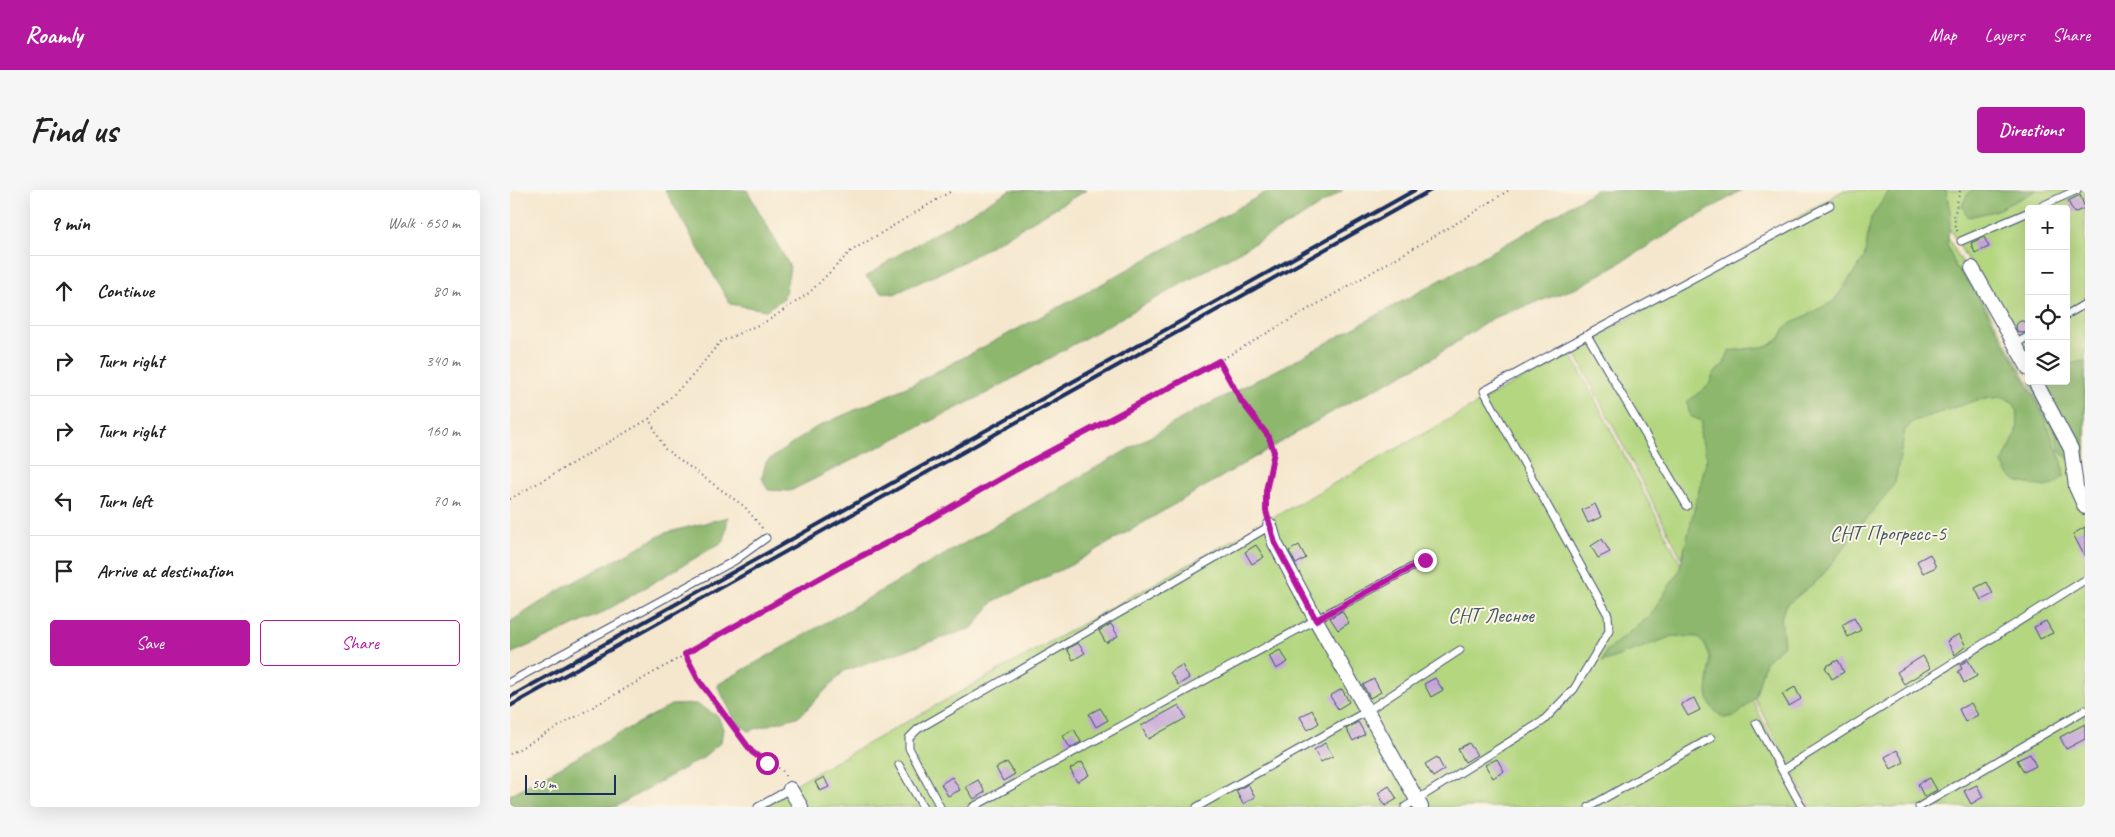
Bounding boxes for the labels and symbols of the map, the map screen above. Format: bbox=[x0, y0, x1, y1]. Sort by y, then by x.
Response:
park label: СНТ Прогресс-5 bbox=[1830, 520, 1948, 546]
route end bbox=[1414, 549, 1437, 572]
park label: СНТ Лесное bbox=[1448, 602, 1535, 628]
route start bbox=[756, 752, 779, 775]
scale bar bbox=[525, 772, 616, 795]

